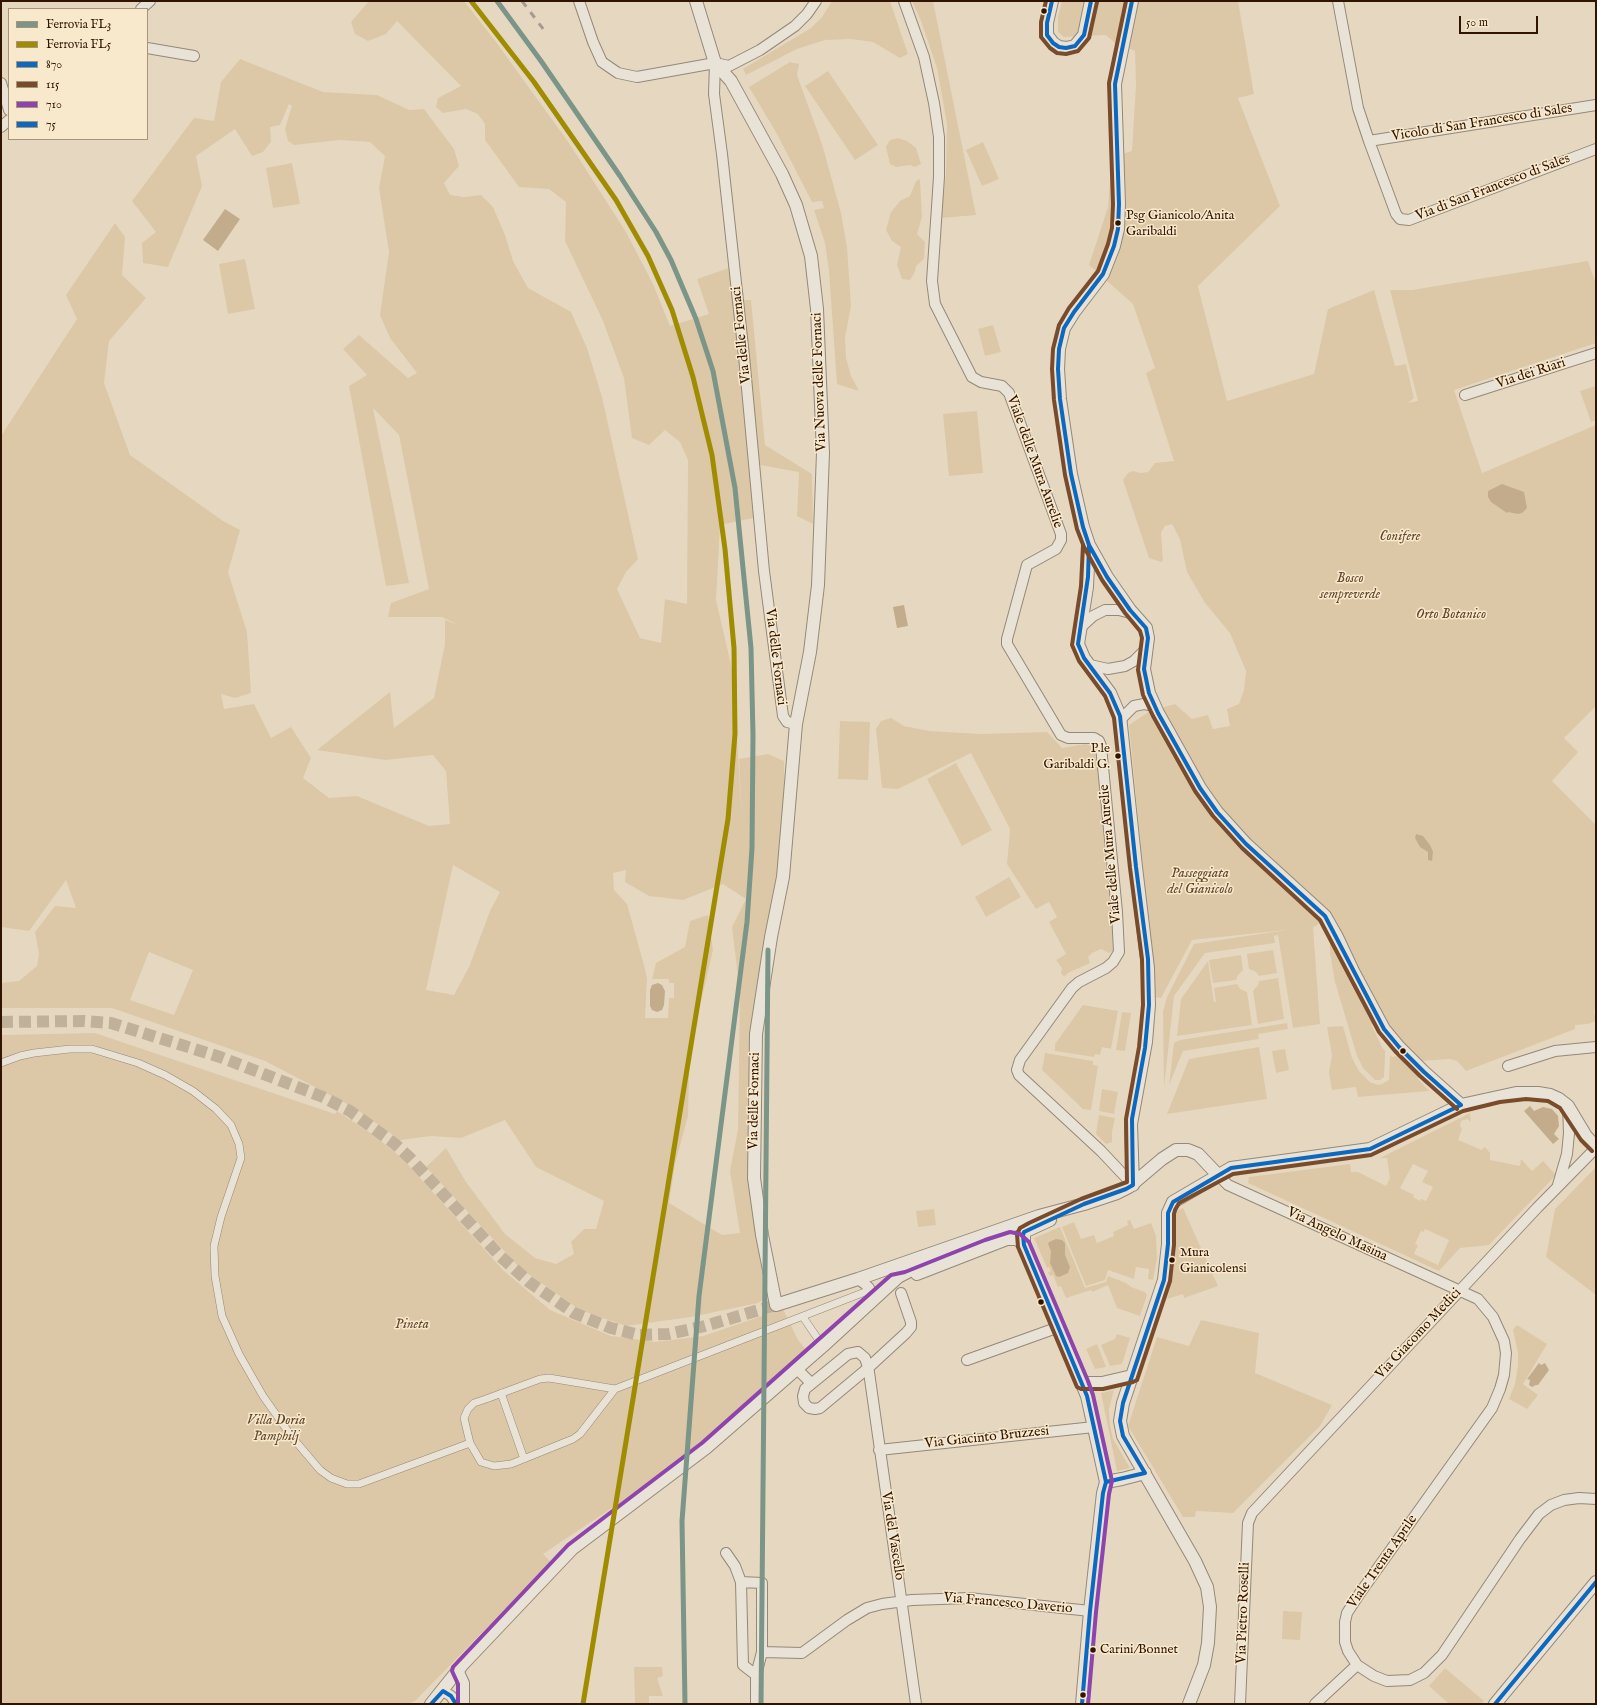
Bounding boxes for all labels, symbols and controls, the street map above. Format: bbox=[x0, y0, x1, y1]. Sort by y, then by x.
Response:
unlabelled marker bbox=[1039, 6, 1049, 16]
legend bbox=[8, 8, 148, 140]
scale bar bbox=[1461, 8, 1540, 34]
text: 50 m bbox=[1466, 15, 1488, 30]
text: Ferrovia FL3 bbox=[46, 17, 111, 32]
text: Ferrovia FL5 bbox=[46, 37, 111, 52]
text: 870 bbox=[46, 57, 62, 72]
text: 115 bbox=[46, 77, 59, 92]
text: 710 bbox=[46, 97, 62, 112]
street label: Vicolo di San Francesco di Sales bbox=[1390, 100, 1574, 146]
text: 75 bbox=[46, 117, 56, 132]
street label: Via di San Francesco di Sales bbox=[1413, 151, 1573, 225]
place label: Psg Gianicolo/Anita Garibaldi bbox=[1126, 208, 1234, 239]
marker: Psg Gianicolo/Anita Garibaldi bbox=[1113, 218, 1123, 228]
street label: Via delle Fornaci bbox=[729, 286, 755, 384]
street label: Via Nuova delle Fornaci bbox=[809, 312, 831, 452]
street label: Via dei Riari bbox=[1494, 355, 1568, 393]
street label: Viale delle Mura Aurelie bbox=[1002, 393, 1066, 531]
park label: Conifere bbox=[1380, 529, 1420, 545]
park label: Bosco sempreverde bbox=[1320, 571, 1380, 604]
park label: Orto Botanico bbox=[1416, 607, 1486, 623]
street label: Via delle Fornaci bbox=[761, 608, 789, 706]
place label: P.le Garibaldi G. bbox=[1044, 741, 1110, 772]
marker: P.le Garibaldi G. bbox=[1113, 751, 1123, 761]
street label: Viale delle Mura Aurelie bbox=[1097, 784, 1125, 924]
park label: Passeggiata del Gianicolo bbox=[1167, 866, 1233, 898]
unlabelled marker bbox=[1398, 1046, 1408, 1056]
street label: Via delle Fornaci bbox=[746, 1052, 764, 1150]
street label: Via Angelo Masina bbox=[1284, 1204, 1390, 1266]
place label: Mura Gianicolensi bbox=[1180, 1245, 1247, 1276]
marker: Mura Gianicolensi bbox=[1167, 1255, 1177, 1265]
street label: Via Giacomo Medici bbox=[1373, 1285, 1465, 1383]
unlabelled marker bbox=[1036, 1297, 1046, 1307]
park label: Pineta bbox=[395, 1317, 429, 1333]
park label: Villa Doria Pamphilj bbox=[247, 1413, 305, 1446]
street label: Via Giacinto Bruzzesi bbox=[924, 1423, 1050, 1453]
street label: Via del Vascello bbox=[877, 1490, 907, 1582]
street label: Viale Trenta Aprile bbox=[1344, 1512, 1422, 1612]
street label: Via Pietro Roselli bbox=[1234, 1562, 1254, 1664]
street label: Via Francesco Daverio bbox=[943, 1590, 1073, 1618]
place label: Carini/Bonnet bbox=[1100, 1642, 1178, 1658]
marker: Carini/Bonnet bbox=[1088, 1645, 1098, 1655]
unlabelled marker bbox=[1078, 1690, 1088, 1700]

